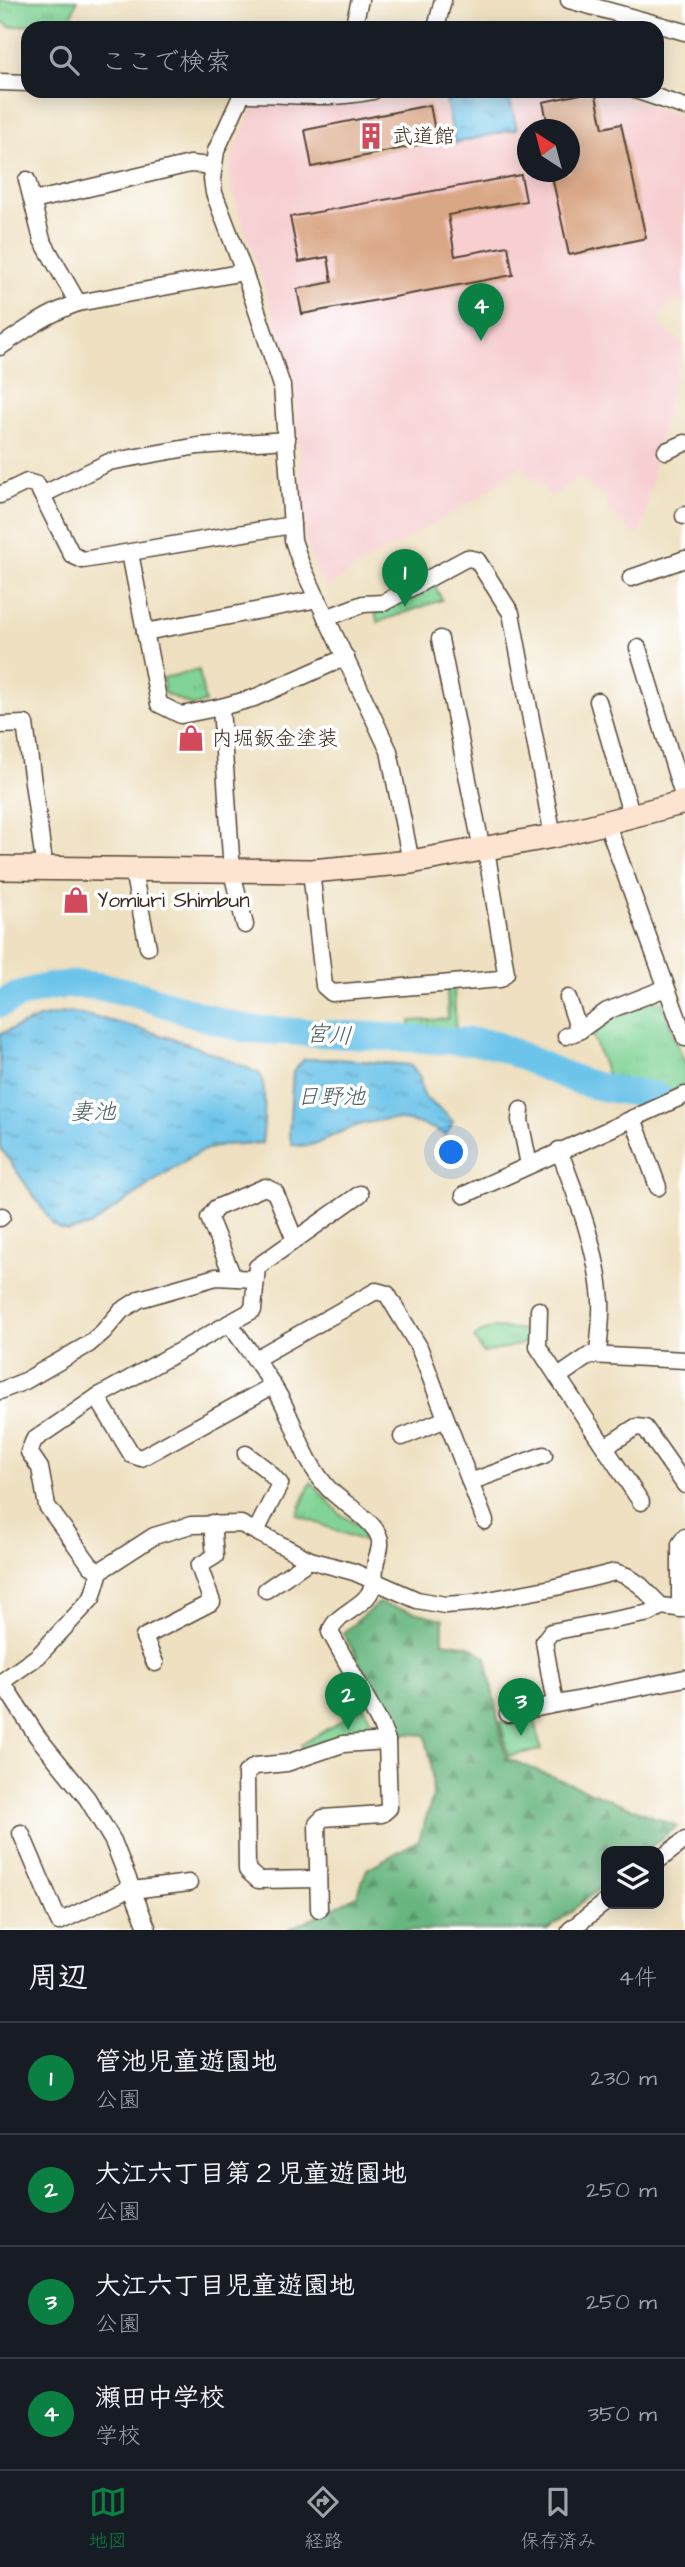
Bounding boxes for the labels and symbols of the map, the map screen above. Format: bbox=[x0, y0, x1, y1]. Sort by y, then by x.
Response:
north arrow bbox=[517, 119, 580, 182]
building icon: 武道館 bbox=[356, 121, 386, 151]
place label: 武道館 bbox=[392, 122, 455, 151]
pin: 4 bbox=[458, 283, 504, 341]
pin: 1 bbox=[382, 549, 428, 607]
shop icon: 内堀鈑金塗装 bbox=[176, 723, 206, 753]
place label: 内堀鈑金塗装 bbox=[212, 724, 338, 753]
shop icon: Yomiuri Shimbun bbox=[61, 885, 91, 915]
place label: Yomiuri Shimbun bbox=[97, 886, 250, 915]
water label: 宮川 bbox=[305, 1017, 353, 1053]
water label: 日野池 bbox=[297, 1081, 367, 1113]
water label: 妻池 bbox=[70, 1096, 117, 1128]
your location bbox=[434, 1135, 468, 1169]
pin: 2 bbox=[325, 1672, 371, 1730]
pin: 3 bbox=[498, 1678, 544, 1736]

